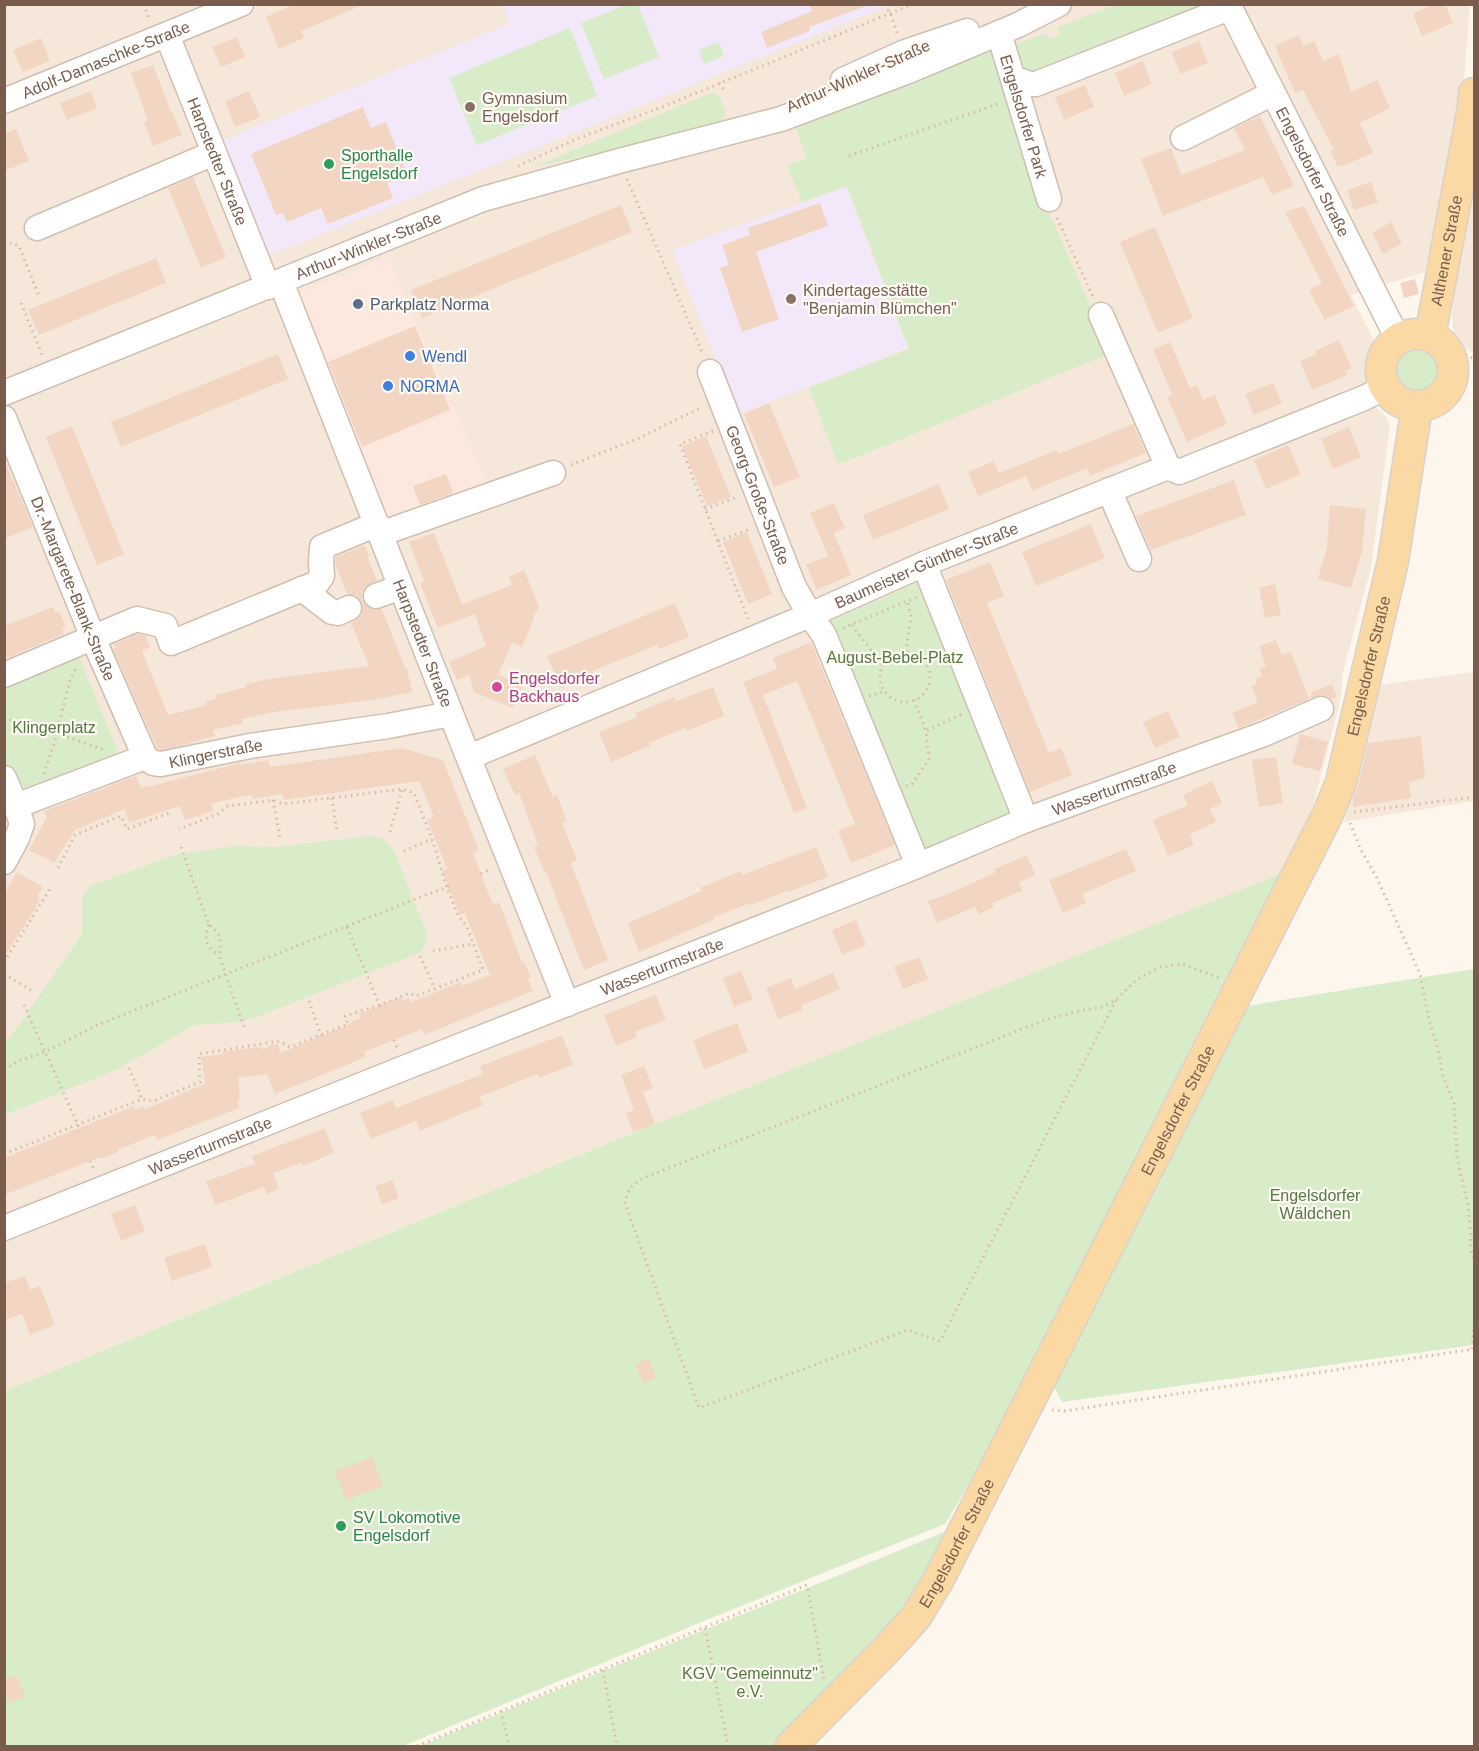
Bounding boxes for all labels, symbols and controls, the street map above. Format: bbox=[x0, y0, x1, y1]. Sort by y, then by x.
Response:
street label: Adolf-Damaschke-Straße bbox=[19, 17, 192, 101]
street label: Arthur-Winkler-Straße bbox=[783, 37, 933, 115]
street label: Engelsdorfer Park bbox=[997, 53, 1051, 181]
place label: Gymnasium Engelsdorf bbox=[482, 90, 567, 125]
street label: Harpstedter Straße bbox=[184, 95, 251, 228]
marker: Gymnasium Engelsdorf bbox=[463, 100, 477, 114]
street label: Engelsdorfer Straße bbox=[1273, 104, 1353, 239]
place label: Sporthalle Engelsdorf bbox=[341, 147, 418, 182]
marker: Sporthalle Engelsdorf bbox=[322, 157, 336, 171]
street label: Althener Straße bbox=[1427, 194, 1465, 307]
street label: Arthur-Winkler-Straße bbox=[293, 208, 444, 283]
place label: Kindertagesstätte "Benjamin Blümchen" bbox=[803, 282, 957, 317]
marker: Kindertagesstätte "Benjamin Blümchen" bbox=[784, 292, 798, 306]
place label: Parkplatz Norma bbox=[370, 296, 489, 313]
marker: Parkplatz Norma bbox=[351, 297, 365, 311]
place label: Wendl bbox=[422, 348, 467, 365]
marker: Wendl bbox=[403, 349, 417, 363]
place label: NORMA bbox=[400, 378, 460, 395]
marker: NORMA bbox=[381, 379, 395, 393]
street label: Georg-Große-Straße bbox=[723, 423, 793, 567]
street label: Dr.-Margarete-Blank-Straße bbox=[28, 494, 119, 683]
street label: Baumeister-Günther-Straße bbox=[832, 519, 1021, 611]
street label: Harpstedter Straße bbox=[390, 577, 456, 710]
street label: Engelsdorfer Straße bbox=[1344, 594, 1393, 738]
park label: August-Bebel-Platz bbox=[827, 649, 963, 666]
place label: Engelsdorfer Backhaus bbox=[509, 670, 600, 705]
marker: Engelsdorfer Backhaus bbox=[490, 680, 504, 694]
park label: Klingerplatz bbox=[12, 719, 96, 736]
street label: Klingerstraße bbox=[167, 736, 264, 771]
street label: Wasserturmstraße bbox=[1049, 758, 1179, 818]
street label: Wasserturmstraße bbox=[598, 935, 726, 998]
street label: Engelsdorfer Straße bbox=[1137, 1042, 1217, 1178]
street label: Wasserturmstraße bbox=[146, 1113, 274, 1178]
park label: Engelsdorfer Wäldchen bbox=[1270, 1187, 1361, 1222]
street label: Engelsdorfer Straße bbox=[915, 1476, 997, 1611]
place label: SV Lokomotive Engelsdorf bbox=[353, 1509, 461, 1544]
marker: SV Lokomotive Engelsdorf bbox=[334, 1519, 348, 1533]
park label: KGV "Gemeinnutz" e.V. bbox=[682, 1665, 818, 1700]

